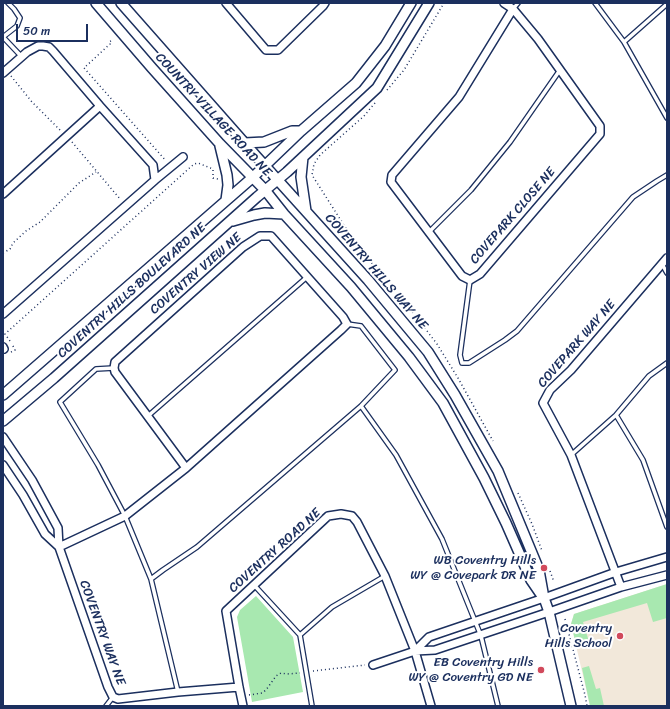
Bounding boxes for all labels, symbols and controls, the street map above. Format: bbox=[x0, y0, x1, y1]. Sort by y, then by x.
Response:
scale bar bbox=[18, 16, 90, 42]
text: 50 m bbox=[23, 20, 50, 42]
street label: COUNTRY VILLAGE ROAD NE bbox=[152, 50, 274, 180]
street label: COVEPARK CLOSE NE bbox=[467, 165, 559, 267]
street label: COVENTRY HILLS WAY NE bbox=[321, 211, 431, 333]
street label: COVENTRY HILLS BOULEVARD NE bbox=[55, 220, 209, 362]
street label: COVENTRY VIEW NE bbox=[147, 230, 245, 318]
street label: COVEPARK WAY NE bbox=[535, 297, 619, 391]
street label: COVENTRY ROAD NE bbox=[226, 506, 324, 596]
place label: WB Coventry Hills WY @ Covepark DR NE bbox=[410, 553, 536, 584]
marker: WB Coventry Hills WY @ Covepark DR NE bbox=[539, 563, 549, 573]
street label: COVENTRY WAY NE bbox=[76, 578, 128, 688]
place label: Coventry Hills School bbox=[545, 621, 612, 652]
marker: Coventry Hills School bbox=[615, 631, 625, 641]
place label: EB Coventry Hills WY @ Coventry GD NE bbox=[408, 655, 533, 686]
marker: EB Coventry Hills WY @ Coventry GD NE bbox=[536, 665, 546, 675]

